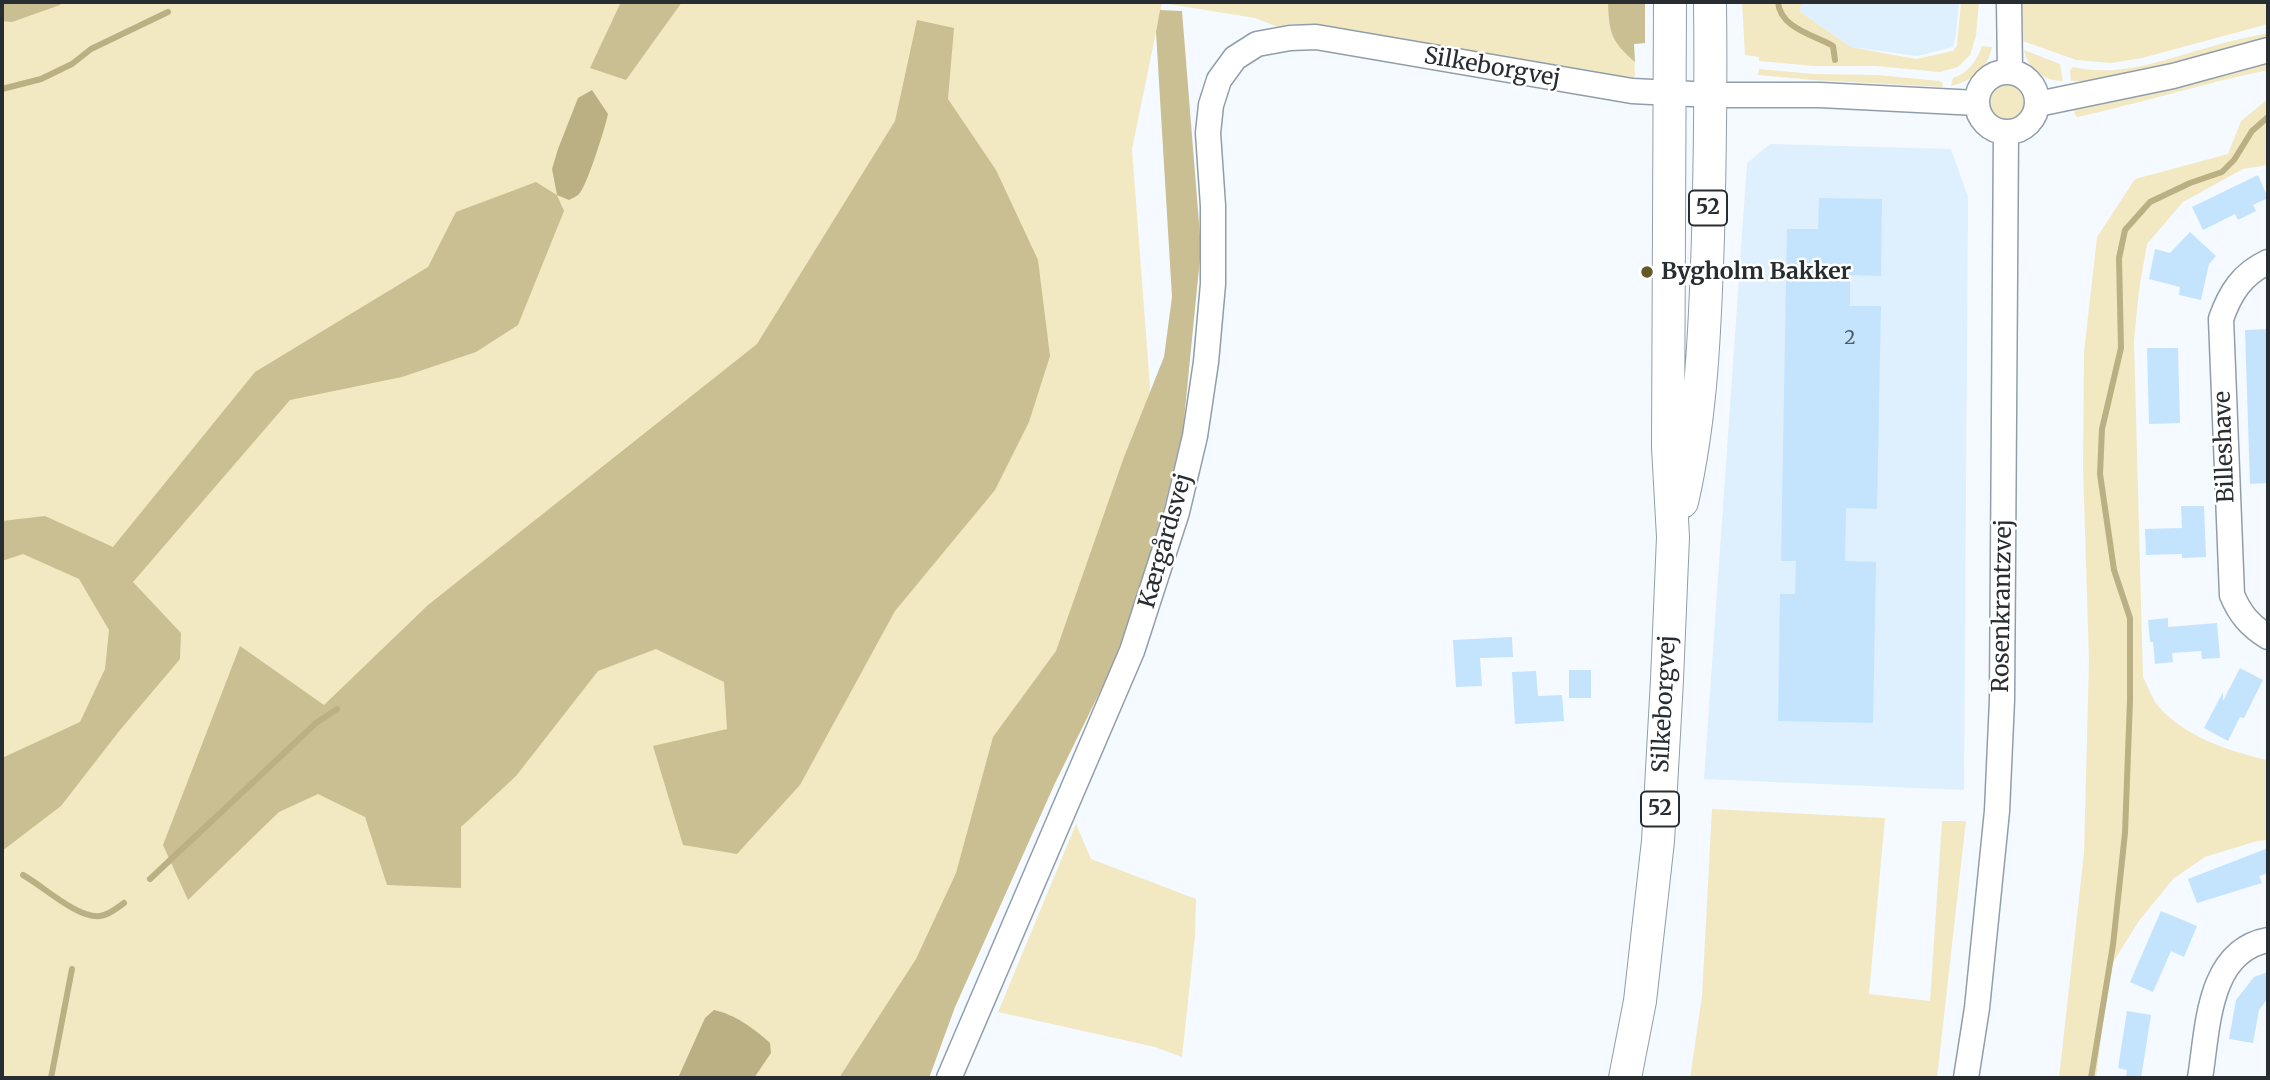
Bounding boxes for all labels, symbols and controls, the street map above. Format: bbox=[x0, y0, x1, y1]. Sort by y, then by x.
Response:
street label: Silkeborgvej bbox=[1422, 42, 1562, 94]
road number: 52 bbox=[1689, 190, 1727, 226]
place label: Bygholm Bakker bbox=[1661, 258, 1851, 286]
marker: Bygholm Bakker bbox=[1639, 264, 1655, 280]
house number: 2 bbox=[1844, 328, 1856, 350]
street label: Billeshave bbox=[2209, 390, 2241, 504]
street label: Kærgårdsvej bbox=[1134, 471, 1198, 611]
street label: Rosenkrantzvej bbox=[1988, 519, 2018, 693]
street label: Silkeborgvej bbox=[1648, 634, 1682, 774]
road number: 52 bbox=[1641, 792, 1679, 826]

